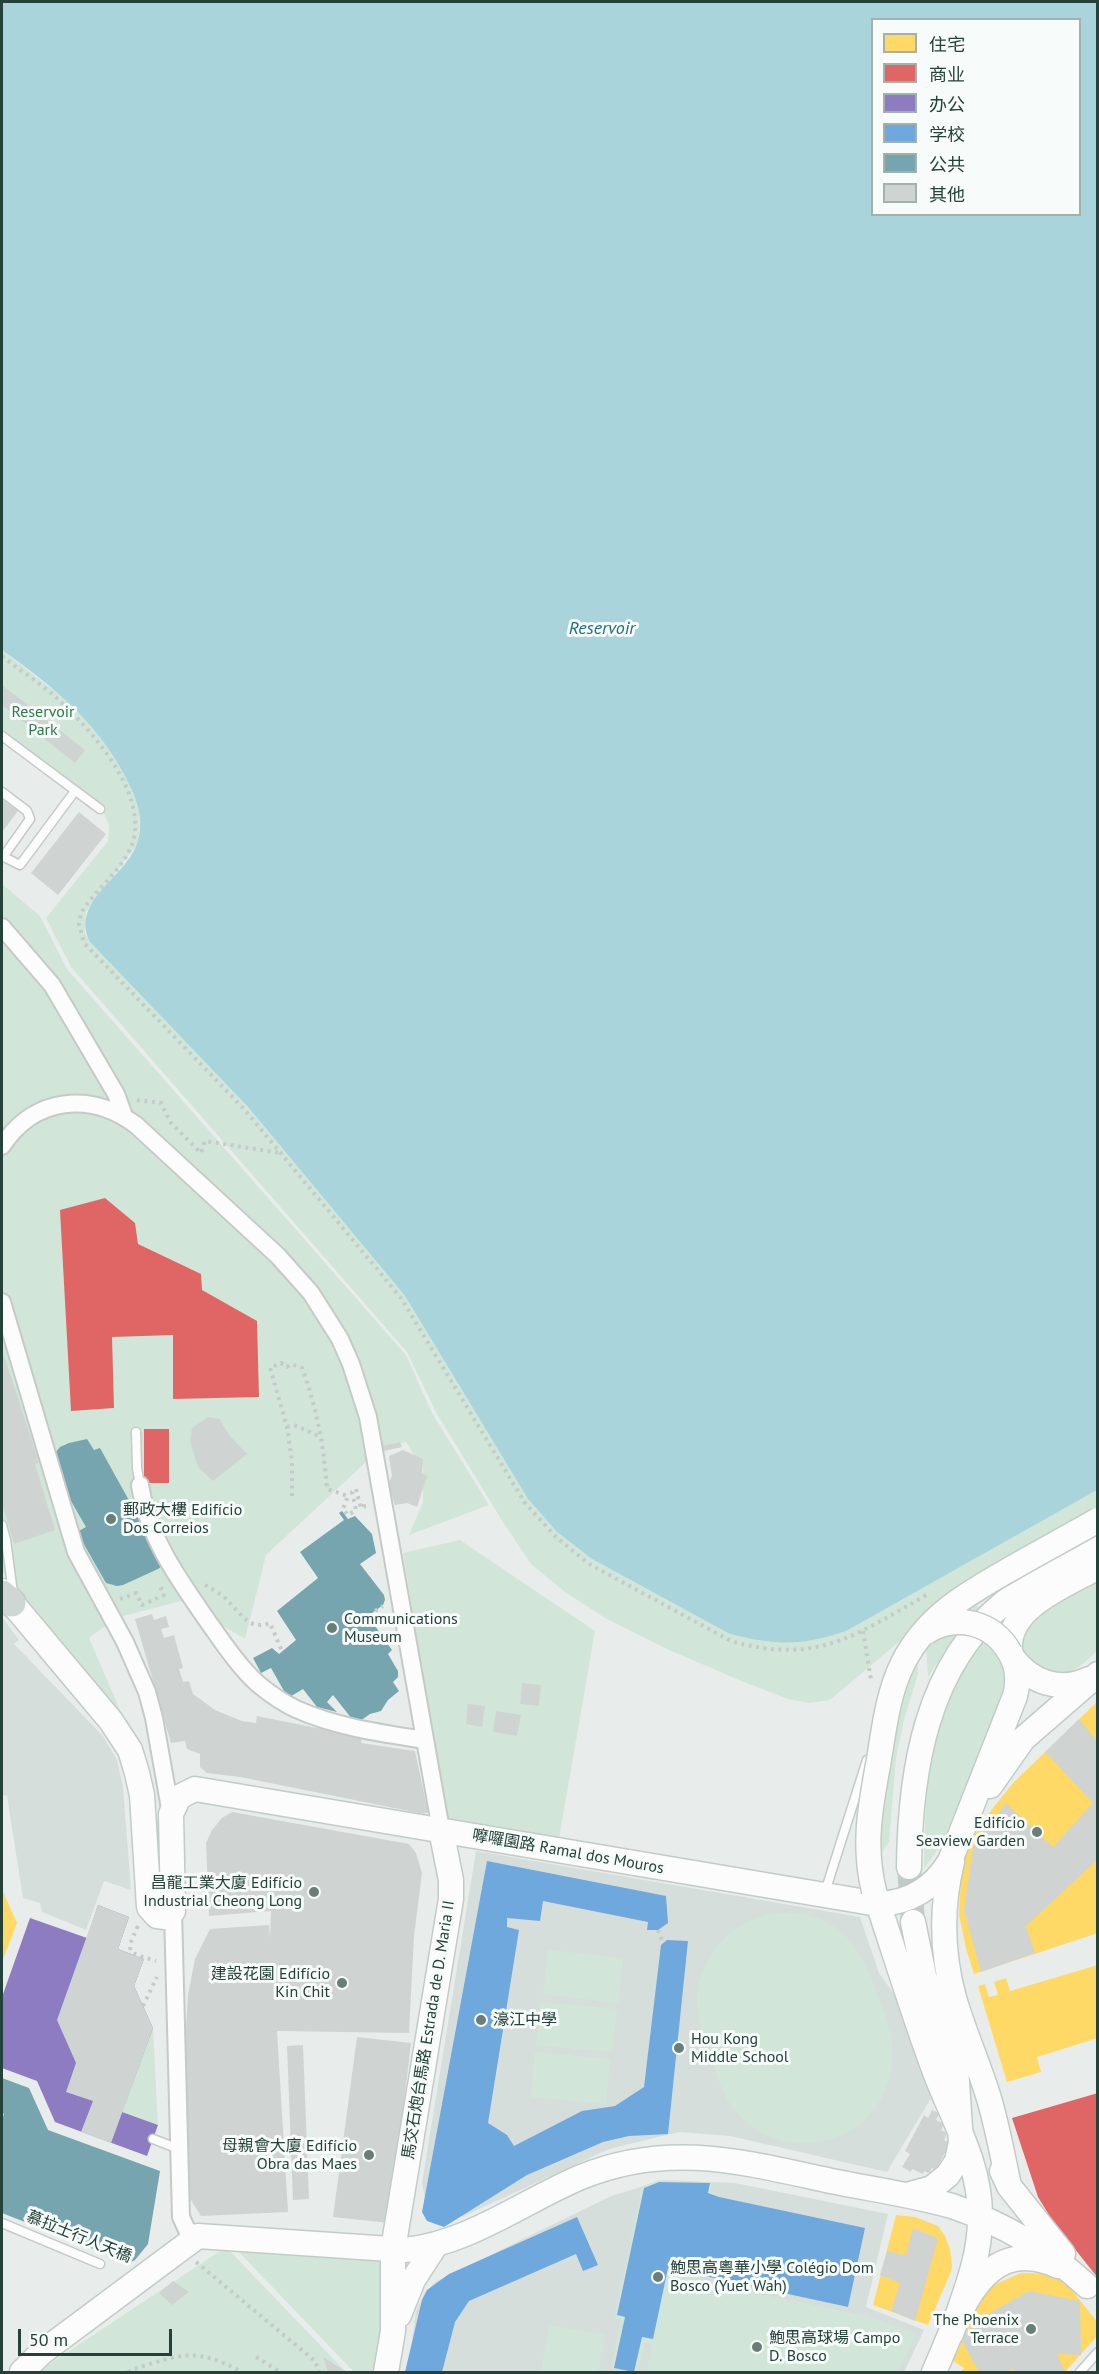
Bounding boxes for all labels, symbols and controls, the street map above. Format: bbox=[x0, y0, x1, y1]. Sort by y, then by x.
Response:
legend bbox=[871, 18, 1081, 216]
text: 住宅 bbox=[929, 33, 965, 56]
text: 商业 bbox=[929, 63, 965, 86]
text: 办公 bbox=[929, 93, 965, 116]
text: 学校 bbox=[929, 123, 965, 146]
text: 公共 bbox=[929, 153, 965, 176]
text: 其他 bbox=[929, 183, 965, 206]
water label: Reservoir bbox=[569, 618, 635, 640]
park label: Reservoir Park bbox=[11, 702, 75, 740]
place label: 郵政大樓 Edifício Dos Correios bbox=[123, 1500, 242, 1538]
marker: 郵政大樓 Edifício Dos Correios bbox=[104, 1512, 118, 1526]
place label: Communications Museum bbox=[344, 1609, 458, 1647]
marker: Communications Museum bbox=[325, 1621, 339, 1635]
place label: Edifício Seaview Garden bbox=[916, 1813, 1025, 1851]
marker: Edifício Seaview Garden bbox=[1030, 1825, 1044, 1839]
street label: 嚤囉園路 Ramal dos Mouros bbox=[471, 1826, 665, 1878]
place label: 昌龍工業大廈 Edifício Industrial Cheong Long bbox=[143, 1873, 302, 1911]
marker: 昌龍工業大廈 Edifício Industrial Cheong Long bbox=[307, 1885, 321, 1899]
street label: 馬交石炮台馬路 Estrada de D. Maria II bbox=[399, 1899, 459, 2161]
place label: 建設花園 Edifício Kin Chit bbox=[211, 1964, 330, 2002]
marker: 建設花園 Edifício Kin Chit bbox=[335, 1976, 349, 1990]
place label: 濠江中學 bbox=[493, 2010, 557, 2030]
marker: 濠江中學 bbox=[474, 2013, 488, 2027]
place label: Hou Kong Middle School bbox=[691, 2029, 789, 2067]
marker: Hou Kong Middle School bbox=[672, 2041, 686, 2055]
place label: 母親會大廈 Edifício Obra das Maes bbox=[222, 2136, 357, 2174]
marker: 母親會大廈 Edifício Obra das Maes bbox=[362, 2148, 376, 2162]
street label: 慕拉士行人天橋 bbox=[23, 2207, 135, 2267]
place label: 鮑思高粵華小學 Colégio Dom Bosco (Yuet Wah) bbox=[670, 2258, 874, 2296]
marker: 鮑思高粵華小學 Colégio Dom Bosco (Yuet Wah) bbox=[651, 2270, 665, 2284]
place label: The Phoenix Terrace bbox=[933, 2310, 1019, 2348]
scale bar bbox=[21, 2317, 176, 2355]
marker: The Phoenix Terrace bbox=[1024, 2322, 1038, 2336]
text: 50 m bbox=[29, 2328, 68, 2351]
place label: 鮑思高球場 Campo D. Bosco bbox=[769, 2328, 900, 2366]
marker: 鮑思高球場 Campo D. Bosco bbox=[750, 2340, 764, 2354]

